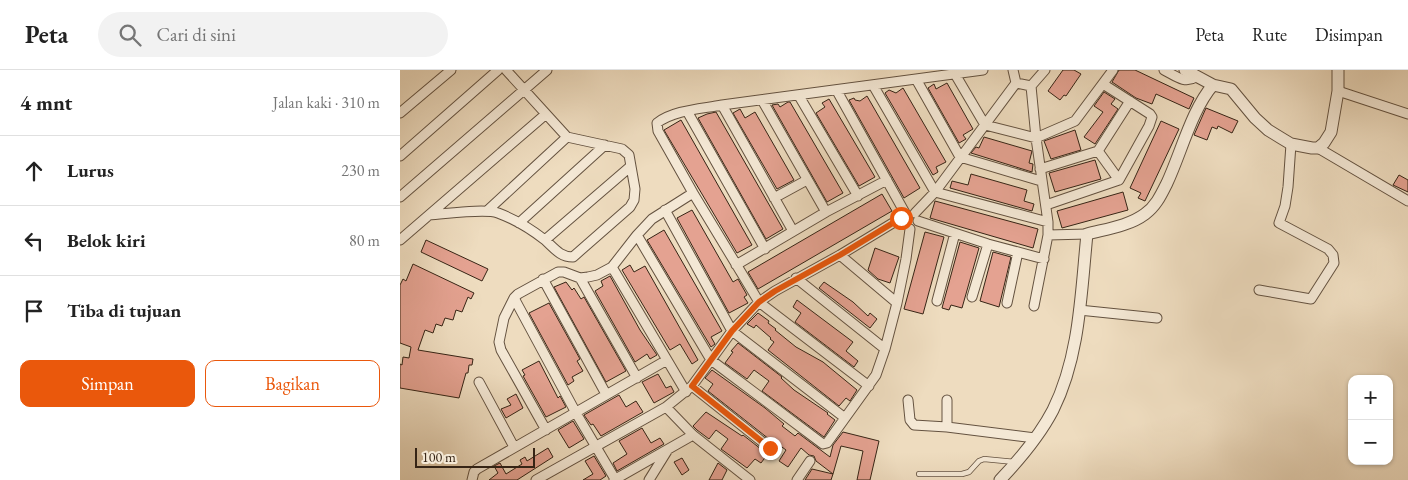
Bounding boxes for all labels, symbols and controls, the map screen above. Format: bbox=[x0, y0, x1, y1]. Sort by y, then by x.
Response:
search box bbox=[98, 12, 448, 57]
text: Peta bbox=[25, 19, 68, 50]
icon: search bbox=[116, 21, 144, 49]
text: Cari di sini bbox=[156, 22, 236, 47]
text: Peta bbox=[1195, 23, 1224, 46]
text: Rute bbox=[1252, 23, 1287, 46]
text: Disimpan bbox=[1315, 23, 1383, 46]
text: 4 mnt bbox=[20, 89, 72, 116]
text: Jalan kaki · 310 m bbox=[273, 92, 380, 113]
icon: ahead bbox=[20, 157, 48, 185]
text: Lurus bbox=[67, 158, 114, 183]
text: 230 m bbox=[341, 160, 380, 181]
route start bbox=[890, 207, 913, 230]
icon: left bbox=[20, 227, 48, 255]
text: Belok kiri bbox=[67, 228, 146, 253]
text: 80 m bbox=[349, 230, 380, 251]
icon: arrive bbox=[20, 297, 48, 325]
text: Tiba di tujuan bbox=[67, 298, 181, 323]
button: Simpan bbox=[20, 360, 195, 407]
button: Bagikan bbox=[205, 360, 380, 407]
map controls bbox=[1348, 375, 1393, 465]
button: + bbox=[1348, 375, 1393, 420]
button: − bbox=[1348, 420, 1393, 465]
route end bbox=[759, 437, 782, 460]
scale bar bbox=[415, 445, 535, 468]
text: 100 m bbox=[422, 448, 456, 466]

